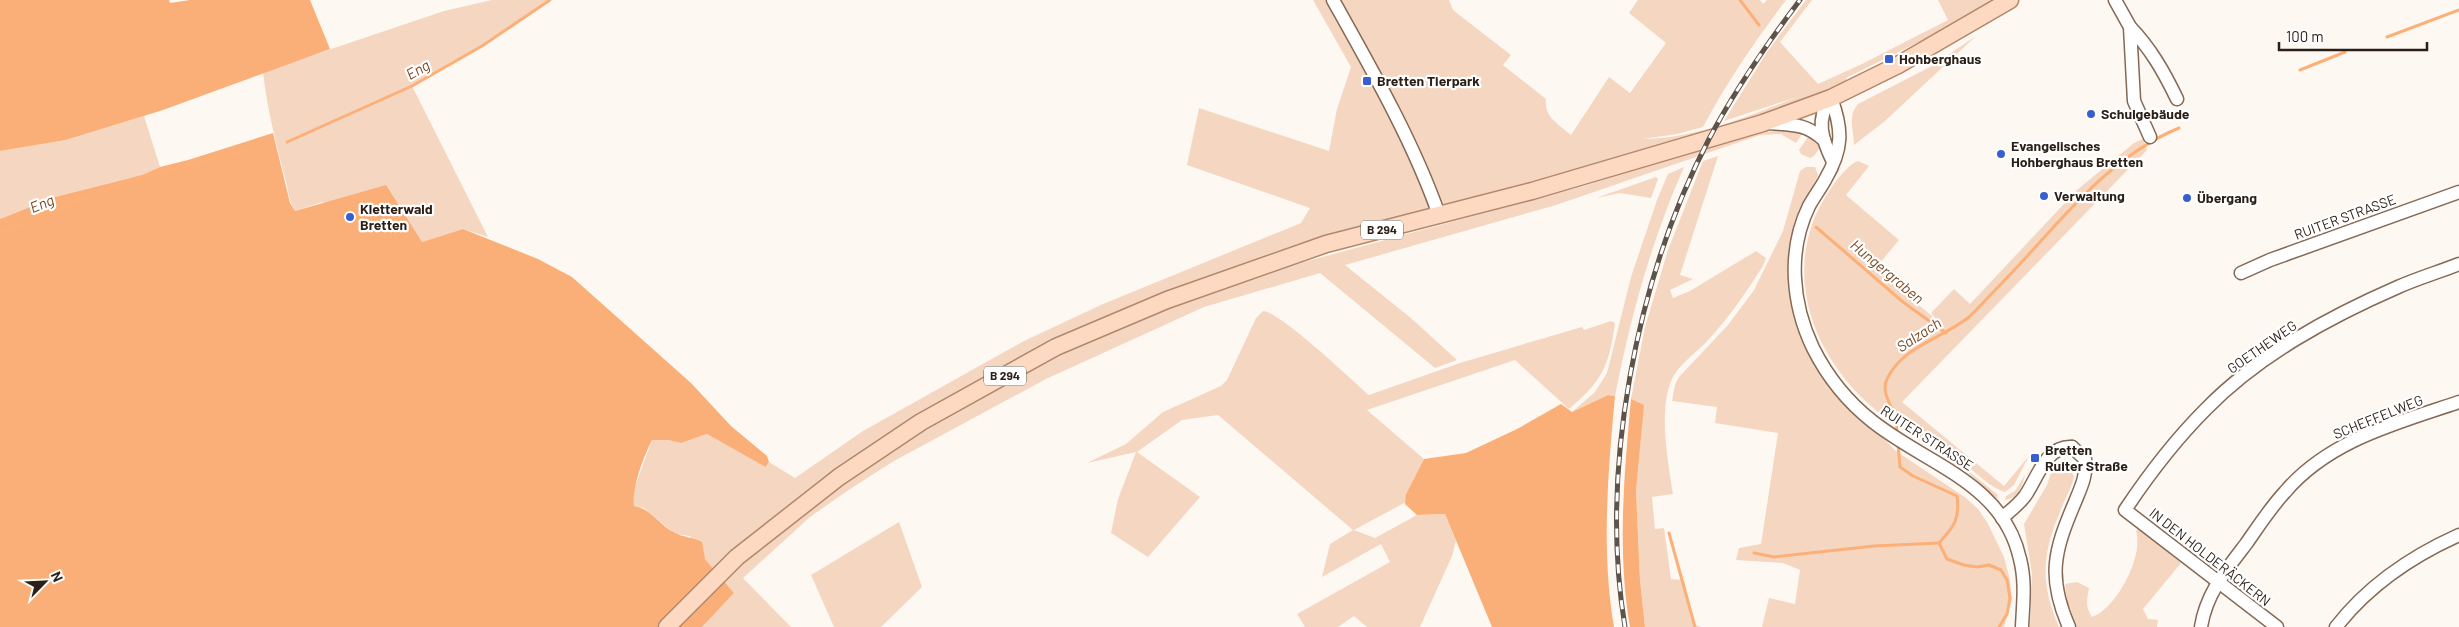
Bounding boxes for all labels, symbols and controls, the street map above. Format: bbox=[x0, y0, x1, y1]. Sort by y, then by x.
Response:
scale bar bbox=[2279, 20, 2426, 52]
text: 100 m bbox=[2286, 27, 2324, 45]
place label: Hohberghaus bbox=[1899, 50, 1981, 67]
marker: Hohberghaus bbox=[1883, 53, 1895, 65]
water label: Eng bbox=[402, 55, 433, 83]
place label: Bretten Tierpark bbox=[1377, 72, 1480, 89]
marker: Bretten Tierpark bbox=[1361, 75, 1373, 87]
place label: Schulgebäude bbox=[2101, 105, 2190, 122]
marker: Schulgebäude bbox=[2085, 108, 2097, 120]
place label: Evangelisches Hohberghaus Bretten bbox=[2011, 137, 2143, 170]
marker: Evangelisches Hohberghaus Bretten bbox=[1995, 148, 2007, 160]
place label: Verwaltung bbox=[2054, 187, 2125, 204]
place label: Übergang bbox=[2197, 189, 2257, 206]
water label: Eng bbox=[27, 190, 57, 216]
marker: Verwaltung bbox=[2038, 190, 2050, 202]
street label: RUITER STRASSE bbox=[2292, 190, 2398, 243]
marker: Übergang bbox=[2181, 192, 2193, 204]
place label: Kletterwald Bretten bbox=[360, 200, 433, 233]
marker: Kletterwald Bretten bbox=[344, 211, 356, 223]
road number: B 294 bbox=[1361, 220, 1403, 240]
water label: Hungergraben bbox=[1847, 235, 1928, 307]
water label: Salzach bbox=[1893, 313, 1944, 355]
street label: GOETHEWEG bbox=[2224, 316, 2300, 377]
road number: B 294 bbox=[984, 366, 1026, 386]
street label: SCHEFFELWEG bbox=[2330, 391, 2425, 442]
street label: RUITER STRASSE bbox=[1878, 401, 1977, 474]
place label: Bretten Ruiter Straße bbox=[2045, 441, 2128, 474]
marker: Bretten Ruiter Straße bbox=[2029, 452, 2041, 464]
street label: IN DEN HOLDERÄCKERN bbox=[2146, 504, 2274, 609]
north arrow bbox=[20, 557, 70, 607]
text: N bbox=[48, 569, 67, 584]

